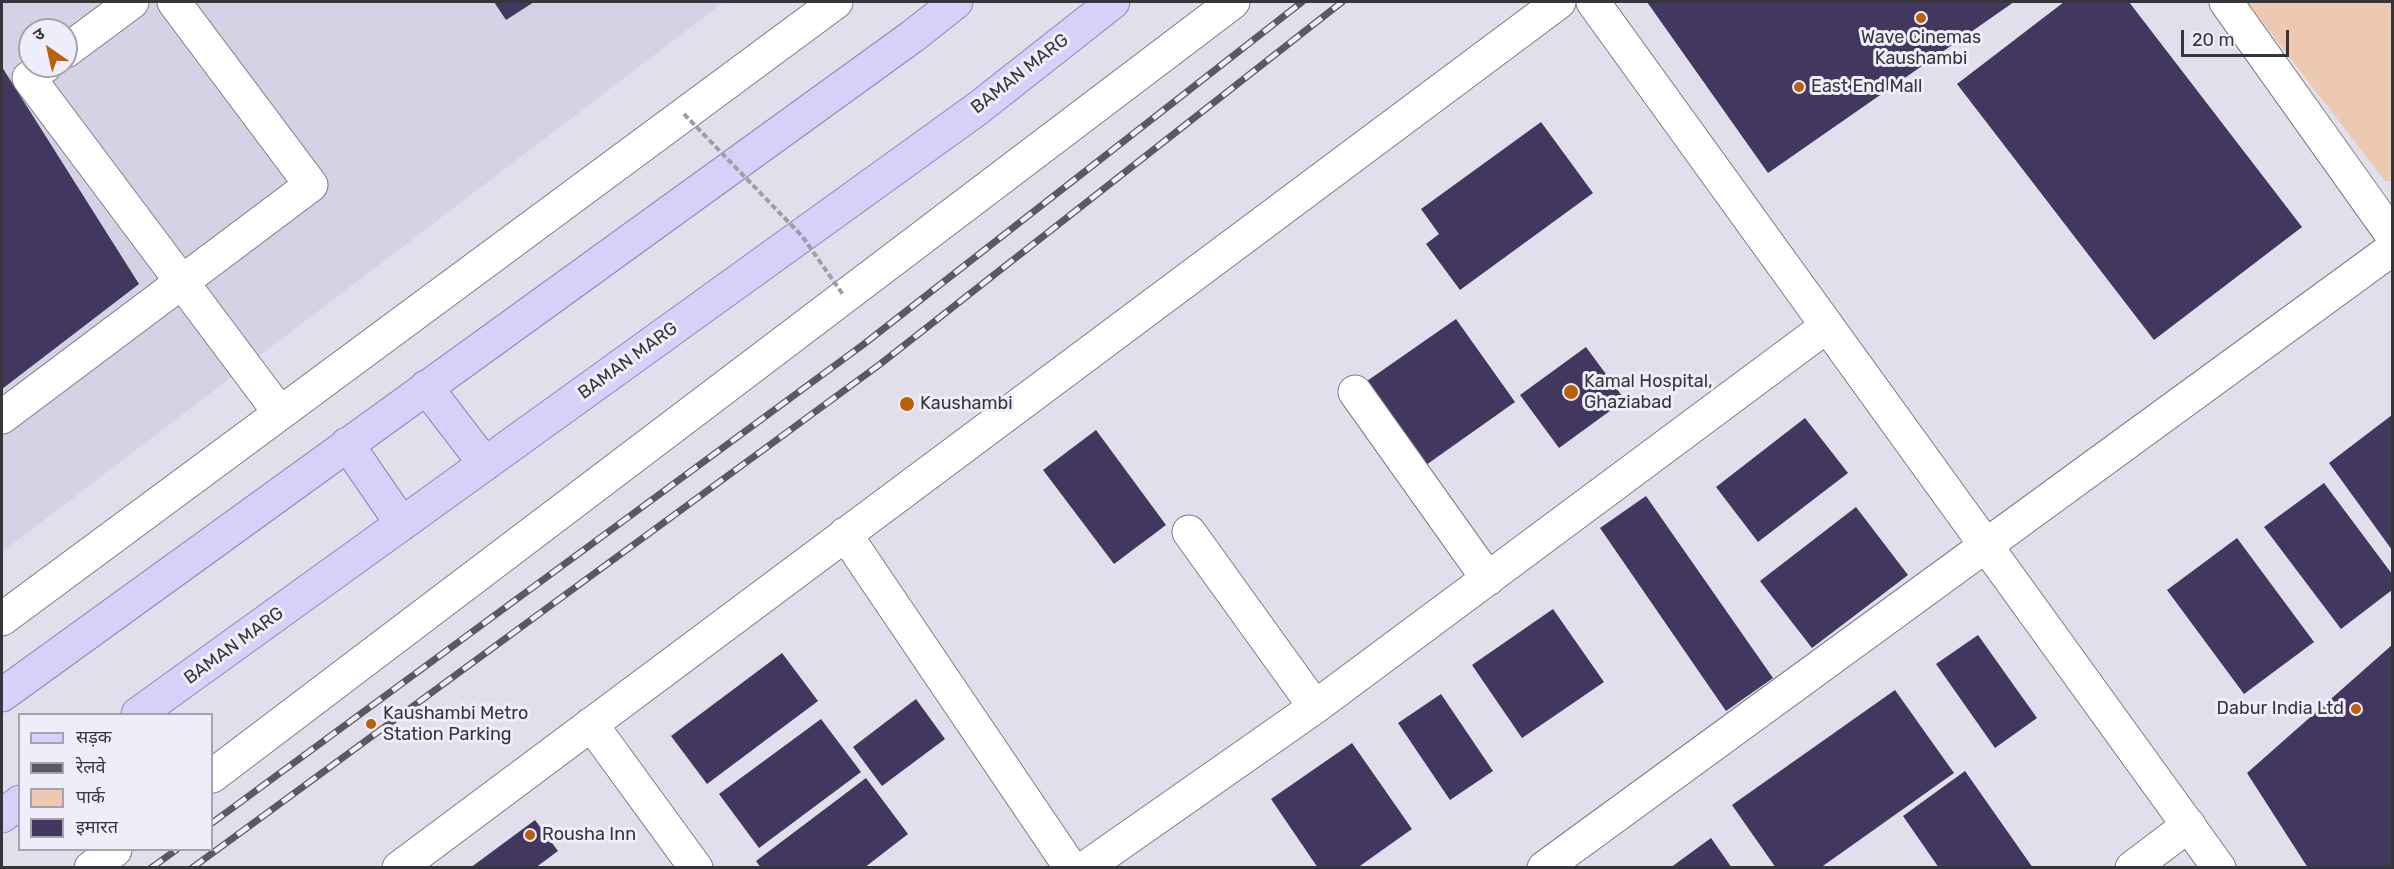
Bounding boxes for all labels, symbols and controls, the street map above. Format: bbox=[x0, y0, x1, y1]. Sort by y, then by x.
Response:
marker: Wave Cinemas Kaushambi bbox=[1914, 11, 1928, 25]
north arrow bbox=[18, 18, 78, 78]
scale bar bbox=[2184, 18, 2292, 56]
text: उ bbox=[30, 24, 48, 45]
place label: Wave Cinemas Kaushambi bbox=[1861, 27, 1981, 70]
street label: BAMAN MARG bbox=[967, 29, 1073, 119]
text: 20 m bbox=[2192, 29, 2234, 51]
place label: East End Mall bbox=[1811, 76, 1922, 98]
marker: East End Mall bbox=[1792, 80, 1806, 94]
street label: BAMAN MARG bbox=[574, 318, 682, 404]
place label: Kamal Hospital, Ghaziabad bbox=[1584, 371, 1713, 413]
marker: Kamal Hospital, Ghaziabad bbox=[1562, 383, 1580, 401]
place label: Kaushambi bbox=[920, 393, 1013, 415]
marker: Kaushambi bbox=[898, 395, 916, 413]
street label: BAMAN MARG bbox=[180, 603, 288, 689]
place label: Dabur India Ltd bbox=[2217, 698, 2344, 720]
marker: Dabur India Ltd bbox=[2349, 702, 2363, 716]
place label: Kaushambi Metro Station Parking bbox=[383, 703, 528, 746]
legend bbox=[18, 713, 213, 851]
marker: Kaushambi Metro Station Parking bbox=[364, 717, 378, 731]
text: सड़क bbox=[76, 726, 112, 748]
text: रेलवे bbox=[76, 756, 106, 778]
text: पार्क bbox=[76, 786, 105, 808]
text: इमारत bbox=[76, 816, 118, 838]
place label: Rousha Inn bbox=[542, 824, 636, 846]
marker: Rousha Inn bbox=[523, 828, 537, 842]

